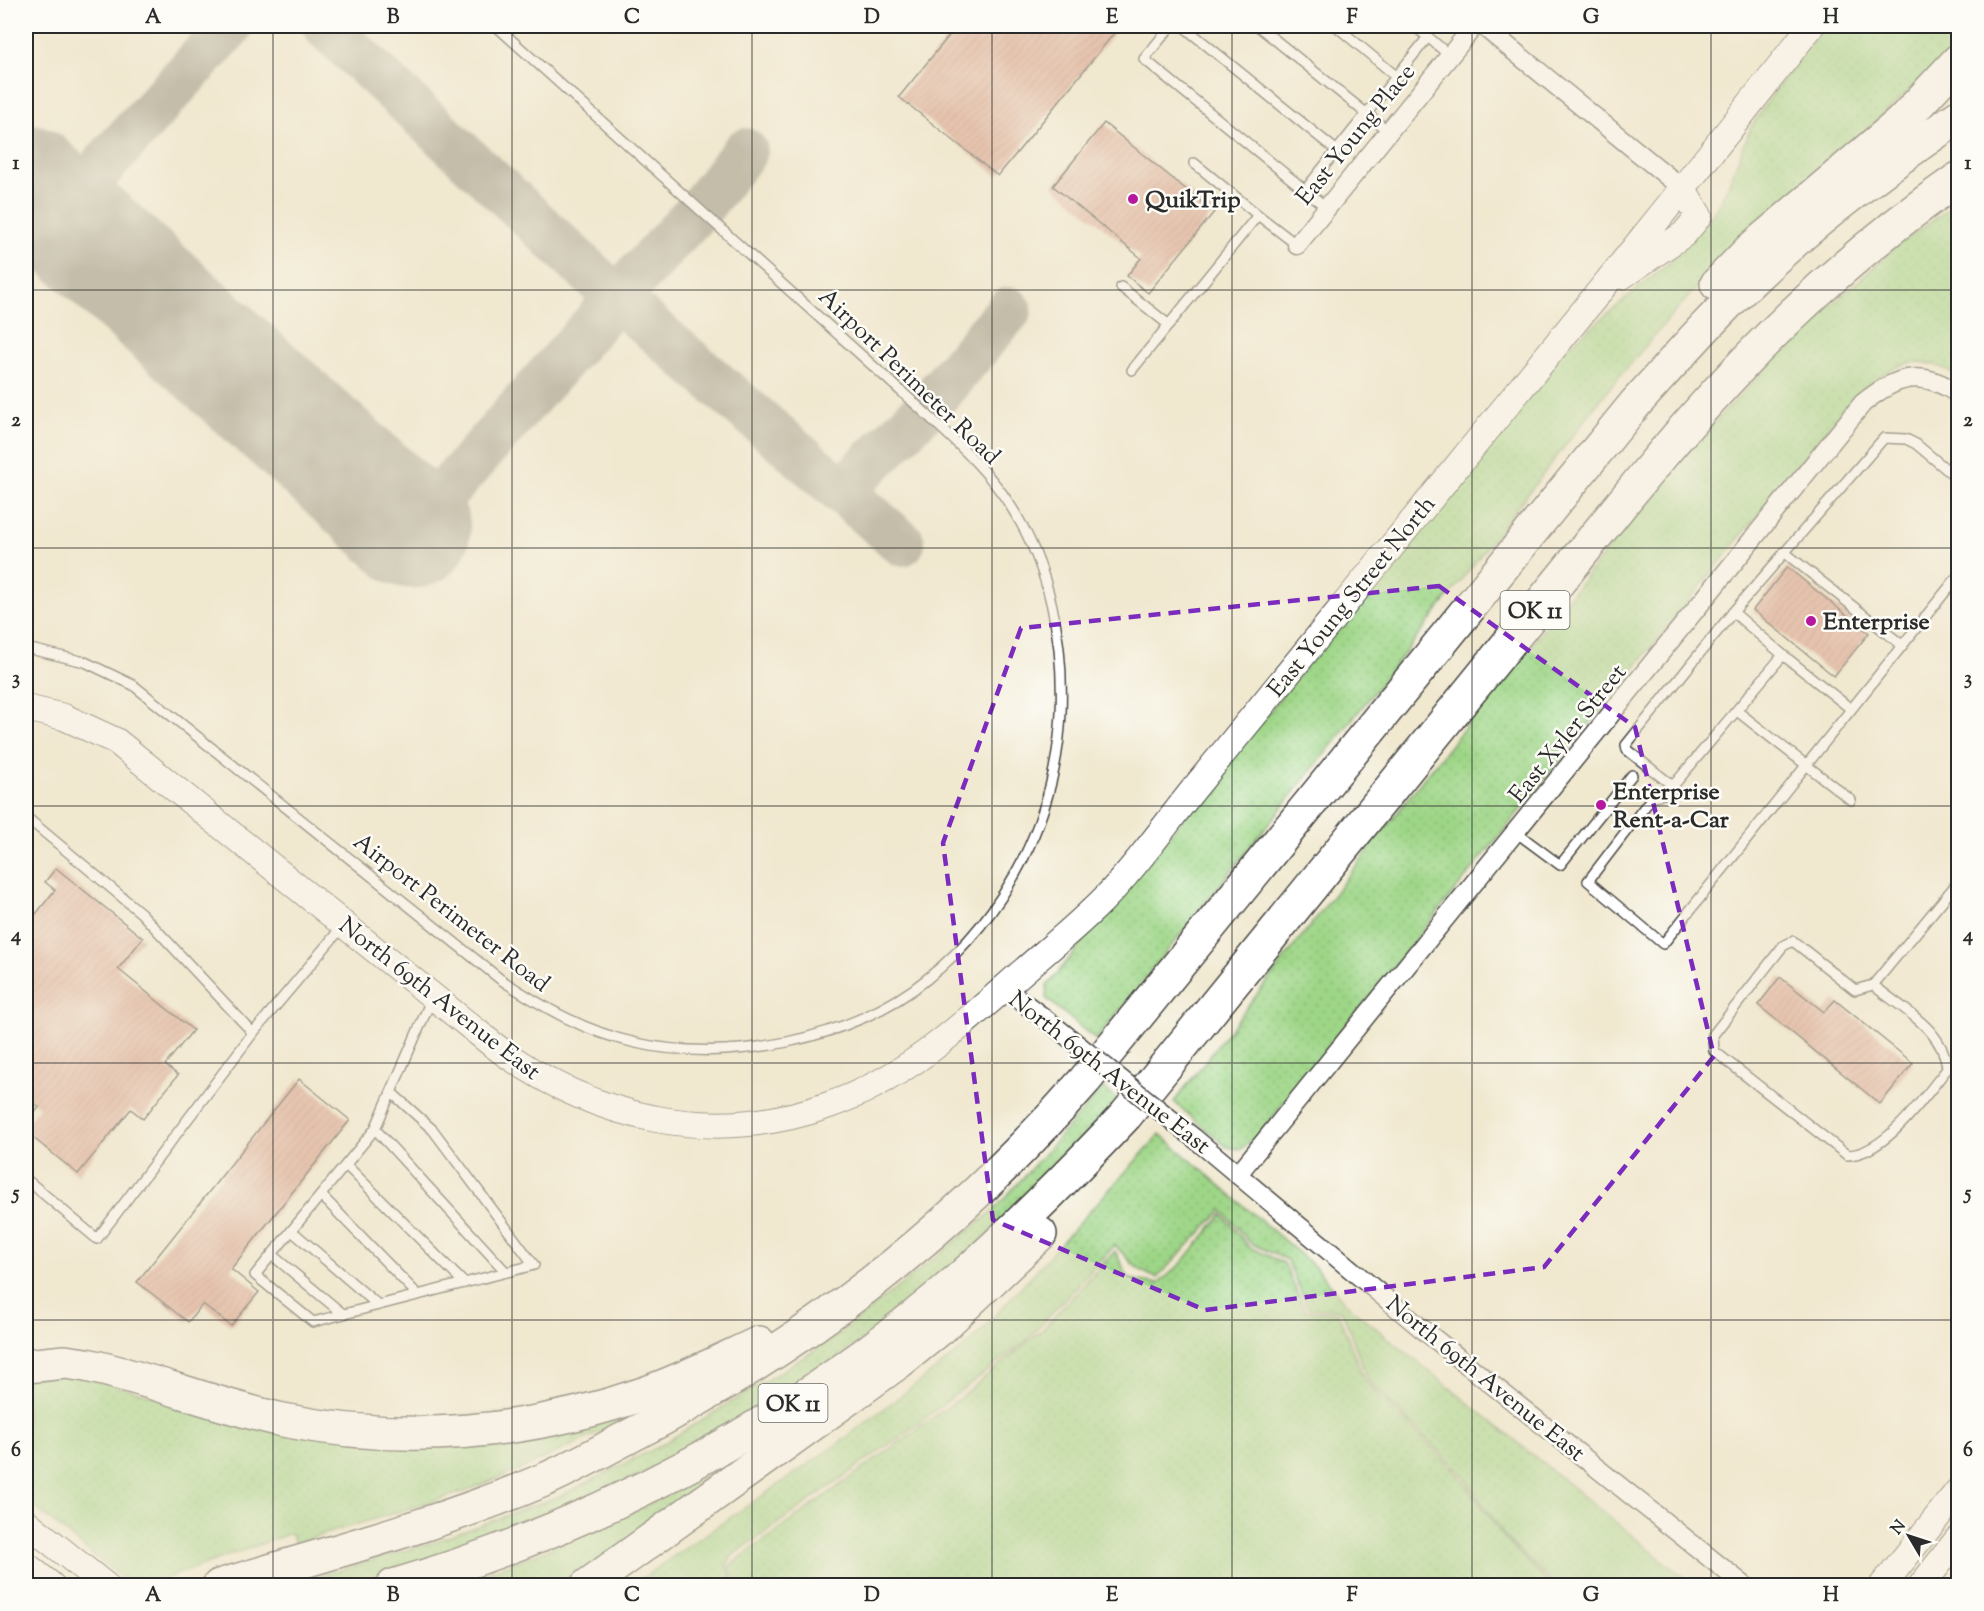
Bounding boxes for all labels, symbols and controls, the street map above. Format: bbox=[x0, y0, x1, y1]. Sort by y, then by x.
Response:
text: A bbox=[145, 4, 162, 33]
text: B bbox=[387, 4, 400, 33]
text: C bbox=[624, 4, 640, 33]
text: D bbox=[864, 4, 880, 33]
text: E bbox=[1106, 4, 1119, 33]
text: F bbox=[1346, 4, 1358, 33]
text: G bbox=[1583, 4, 1600, 33]
text: H bbox=[1823, 4, 1839, 33]
street label: East Young Place bbox=[1289, 57, 1424, 213]
text: 1 bbox=[13, 150, 20, 179]
text: 1 bbox=[1965, 150, 1972, 179]
place label: QuikTrip bbox=[1145, 184, 1241, 218]
marker: QuikTrip bbox=[1126, 192, 1140, 206]
street label: Airport Perimeter Road bbox=[810, 281, 1008, 474]
text: 2 bbox=[11, 407, 21, 436]
text: 2 bbox=[1963, 407, 1973, 436]
street label: East Young Street North bbox=[1260, 489, 1445, 706]
road number: OK 11 bbox=[1500, 591, 1570, 629]
place label: Enterprise bbox=[1823, 606, 1930, 640]
marker: Enterprise bbox=[1804, 614, 1818, 628]
street label: East Xyler Street bbox=[1502, 657, 1635, 811]
text: 3 bbox=[12, 665, 20, 694]
text: 3 bbox=[1964, 665, 1972, 694]
place label: Enterprise Rent-a-Car bbox=[1613, 776, 1730, 838]
marker: Enterprise Rent-a-Car bbox=[1594, 798, 1608, 812]
street label: Airport Perimeter Road bbox=[345, 826, 557, 1002]
street label: North 69th Avenue East bbox=[331, 910, 547, 1089]
text: 4 bbox=[10, 922, 21, 951]
text: 4 bbox=[1962, 922, 1973, 951]
street label: North 69th Avenue East bbox=[1001, 984, 1217, 1163]
text: 5 bbox=[11, 1180, 20, 1209]
text: 5 bbox=[1963, 1180, 1972, 1209]
street label: North 69th Avenue East bbox=[1378, 1288, 1592, 1471]
road number: OK 11 bbox=[758, 1384, 828, 1422]
text: 6 bbox=[11, 1437, 21, 1466]
text: 6 bbox=[1963, 1437, 1973, 1466]
north arrow bbox=[1879, 1506, 1939, 1566]
text: N bbox=[1886, 1516, 1912, 1540]
text: A bbox=[145, 1582, 162, 1611]
text: B bbox=[387, 1582, 400, 1611]
text: C bbox=[624, 1582, 640, 1611]
text: D bbox=[864, 1582, 880, 1611]
text: E bbox=[1106, 1582, 1119, 1611]
text: F bbox=[1346, 1582, 1358, 1611]
text: G bbox=[1583, 1582, 1600, 1611]
text: H bbox=[1823, 1582, 1839, 1611]

